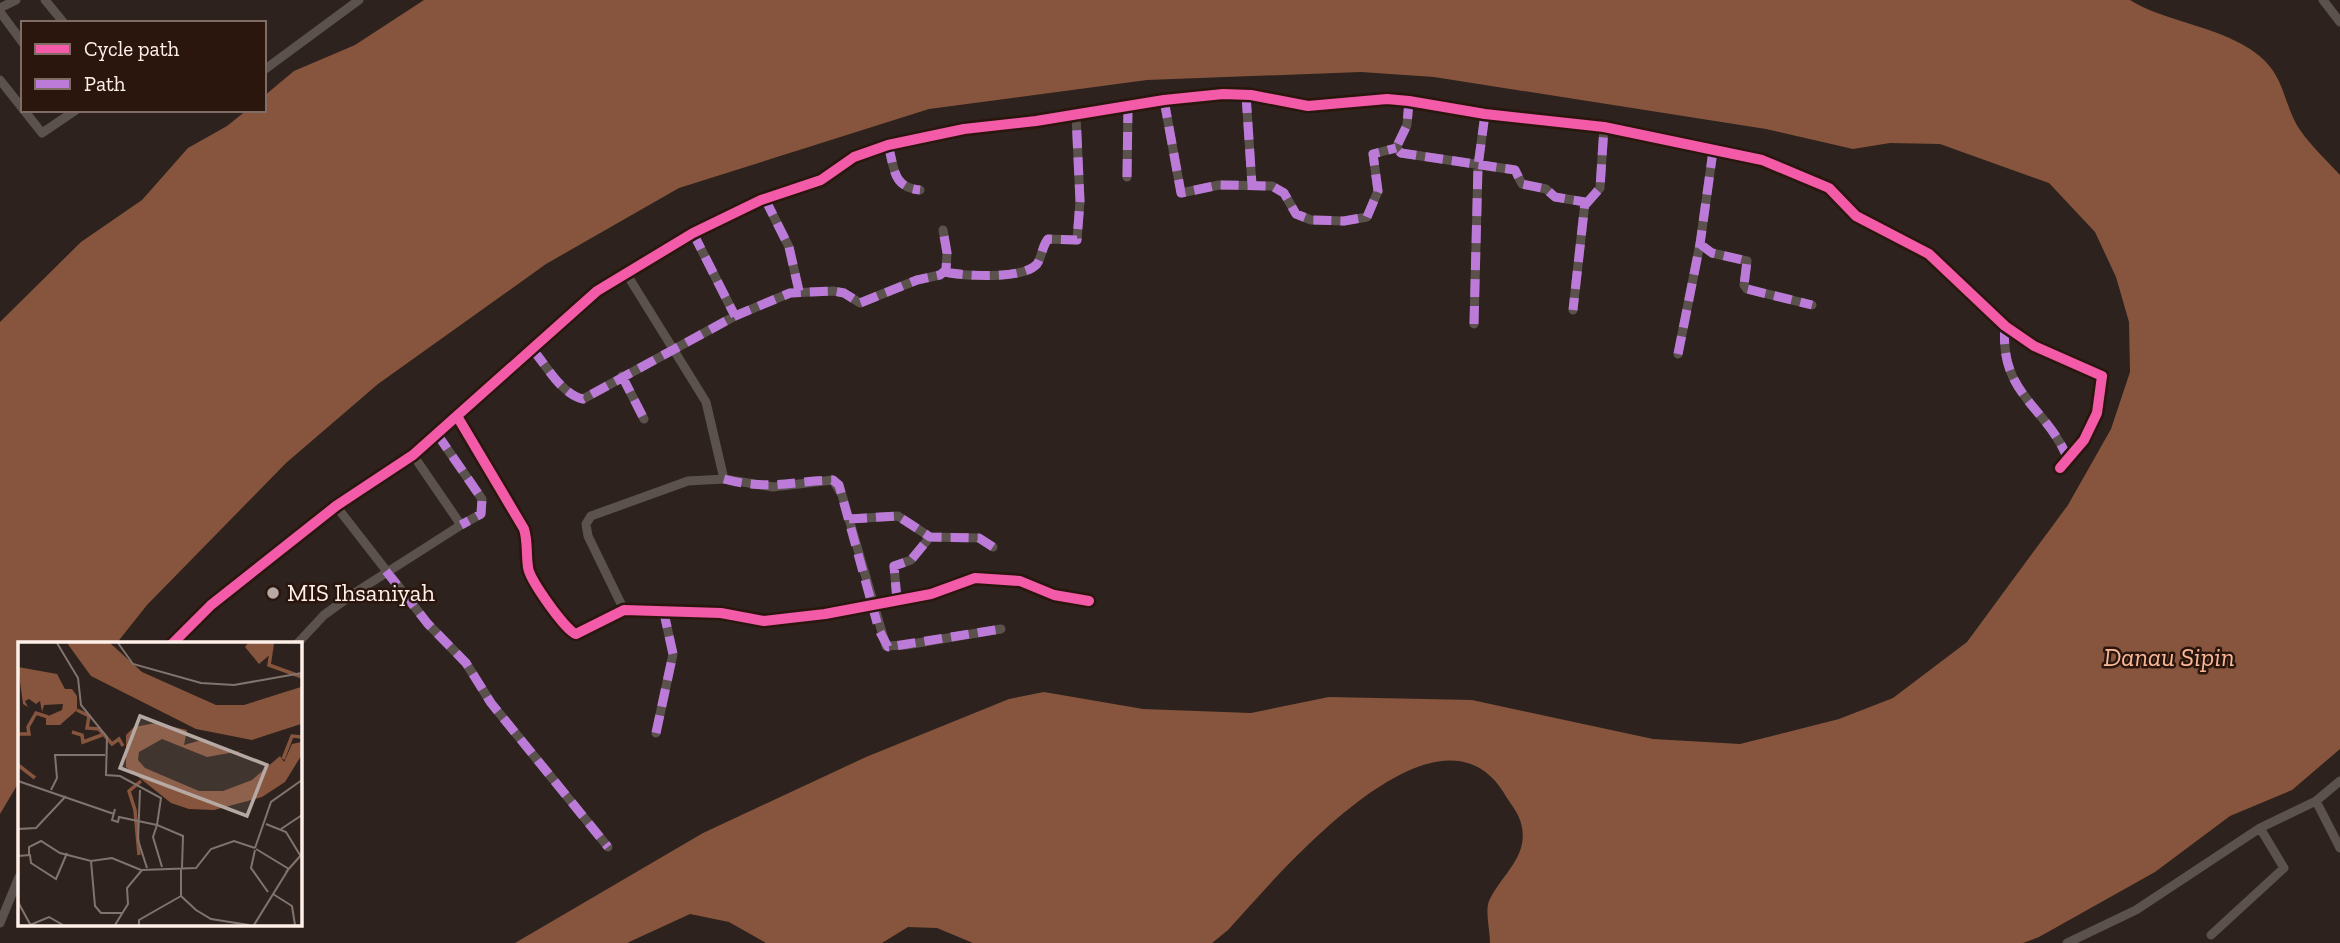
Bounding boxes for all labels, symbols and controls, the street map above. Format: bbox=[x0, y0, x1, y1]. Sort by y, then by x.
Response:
legend bbox=[21, 21, 266, 112]
text: Cycle path bbox=[84, 36, 179, 61]
text: Path bbox=[84, 71, 126, 96]
place label: MIS Ihsaniyah bbox=[287, 578, 435, 607]
marker: MIS Ihsaniyah bbox=[265, 585, 281, 601]
water label: Danau Sipin bbox=[2104, 641, 2234, 673]
inset map bbox=[18, 642, 301, 926]

